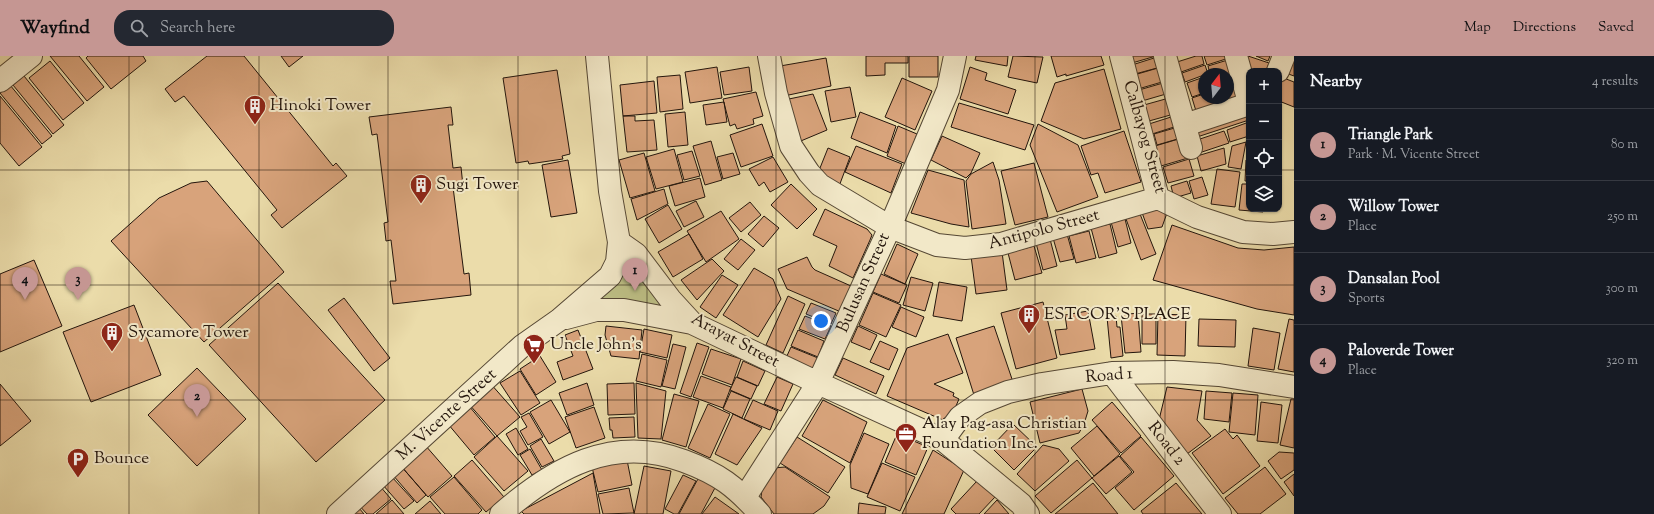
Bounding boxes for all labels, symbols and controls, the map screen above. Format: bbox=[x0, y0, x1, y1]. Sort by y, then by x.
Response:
search box bbox=[114, 10, 394, 46]
text: Wayfind bbox=[20, 15, 90, 42]
icon: search bbox=[128, 17, 150, 39]
text: Search here bbox=[160, 18, 235, 39]
text: Map bbox=[1464, 18, 1491, 38]
text: Directions bbox=[1513, 18, 1576, 38]
text: Saved bbox=[1598, 18, 1634, 38]
north arrow bbox=[1198, 68, 1234, 104]
map controls bbox=[1246, 68, 1282, 212]
button: + bbox=[1246, 68, 1282, 104]
text: Nearby bbox=[1310, 70, 1362, 94]
text: 4 results bbox=[1592, 73, 1638, 91]
street label: Calbayog Street bbox=[1116, 78, 1172, 196]
building icon: Hinoki Tower bbox=[242, 93, 268, 126]
place label: Hinoki Tower bbox=[270, 94, 371, 118]
button: − bbox=[1246, 104, 1282, 140]
text: Triangle Park bbox=[1348, 125, 1433, 146]
text: 1 bbox=[1321, 136, 1325, 154]
text: 80 m bbox=[1611, 136, 1638, 154]
button: locate bbox=[1246, 140, 1282, 176]
text: Park · M. Vicente Street bbox=[1348, 146, 1479, 164]
building icon: Sugi Tower bbox=[408, 172, 434, 205]
place label: Sugi Tower bbox=[436, 173, 519, 197]
button: layers bbox=[1246, 176, 1282, 212]
text: Willow Tower bbox=[1348, 197, 1439, 218]
street label: Antipolo Street bbox=[986, 204, 1102, 256]
text: 2 bbox=[1320, 208, 1326, 226]
text: 250 m bbox=[1607, 208, 1638, 226]
text: Place bbox=[1348, 218, 1377, 236]
street label: Bulusan Street bbox=[831, 229, 897, 337]
pin: 1 bbox=[622, 258, 648, 291]
pin: 4 bbox=[12, 267, 38, 300]
pin: 3 bbox=[65, 267, 91, 300]
text: Dansalan Pool bbox=[1348, 269, 1440, 290]
text: 3 bbox=[1320, 280, 1326, 298]
text: 300 m bbox=[1606, 280, 1638, 298]
text: Sports bbox=[1348, 290, 1385, 308]
building icon: ESTCOR'S PLACE bbox=[1016, 302, 1042, 335]
place label: ESTCOR'S PLACE bbox=[1044, 303, 1191, 327]
street label: Arayat Street bbox=[687, 308, 784, 374]
your location bbox=[811, 311, 831, 331]
building icon: Sycamore Tower bbox=[99, 320, 125, 353]
place label: Sycamore Tower bbox=[128, 321, 249, 345]
supermarket icon: Uncle John's bbox=[521, 332, 547, 365]
place label: Uncle John's bbox=[550, 333, 642, 357]
text: Paloverde Tower bbox=[1348, 341, 1454, 362]
text: 4 bbox=[1320, 352, 1326, 370]
text: 320 m bbox=[1606, 352, 1638, 370]
street label: Road 1 bbox=[1084, 362, 1134, 390]
text: Place bbox=[1348, 362, 1377, 380]
street label: M. Vicente Street bbox=[392, 363, 503, 467]
pin: 2 bbox=[184, 384, 210, 417]
place label: Alay Pag-asa Christian Foundation Inc. bbox=[922, 412, 1087, 456]
street label: Road 2 bbox=[1141, 417, 1191, 471]
office icon: Alay Pag-asa Christian Foundation Inc. bbox=[893, 421, 919, 454]
parking icon: Bounce bbox=[65, 446, 91, 479]
place label: Bounce bbox=[94, 447, 149, 471]

